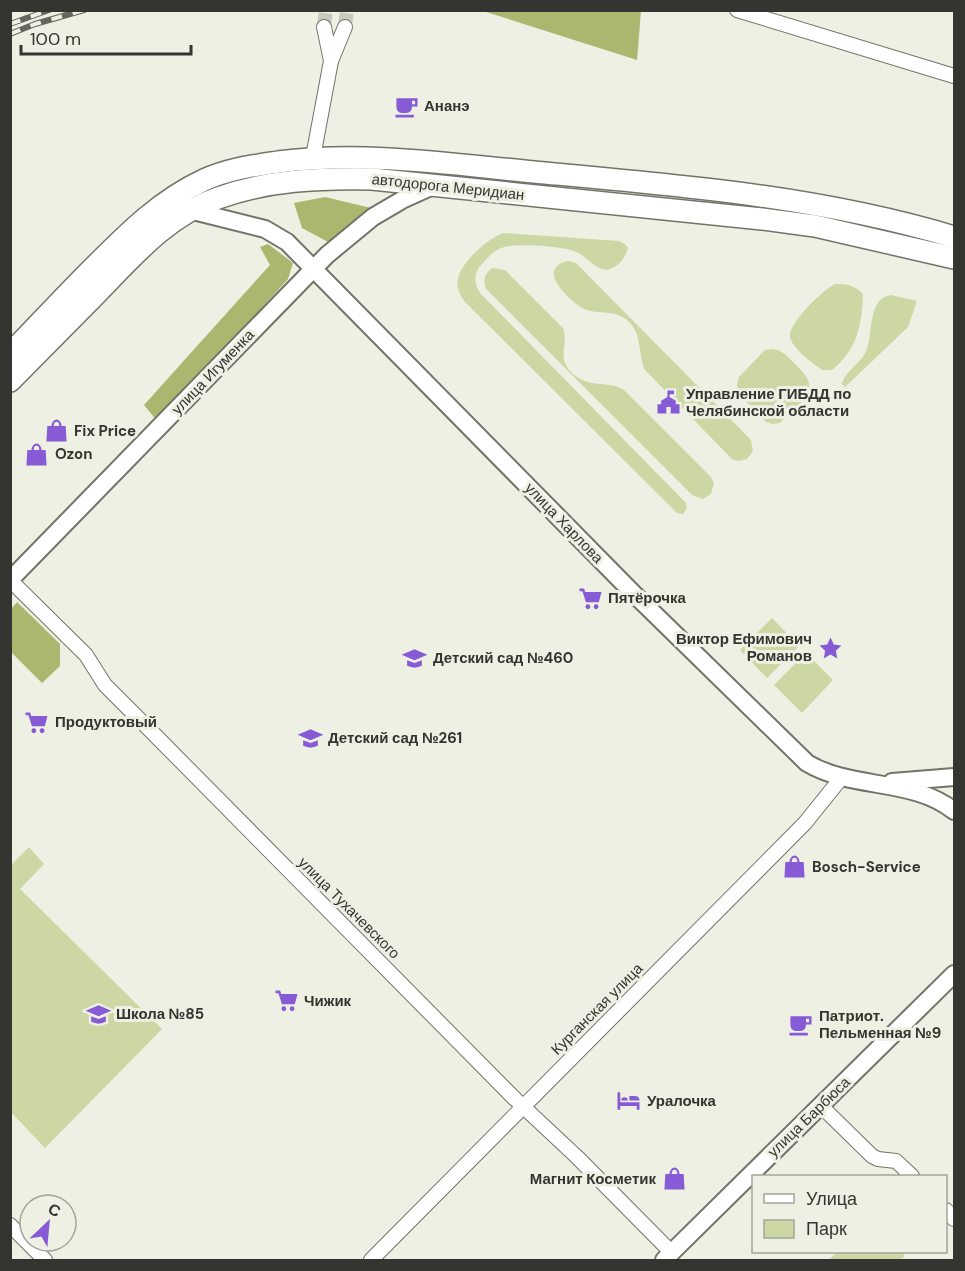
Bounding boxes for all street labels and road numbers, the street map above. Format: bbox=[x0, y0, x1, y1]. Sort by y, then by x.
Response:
street label: автодорога Меридиан bbox=[371, 169, 525, 205]
street label: улица Игуменка bbox=[167, 325, 259, 419]
street label: улица Харлова bbox=[520, 478, 608, 568]
street label: улица Тухачевского bbox=[294, 853, 404, 963]
street label: Курганская улица bbox=[547, 958, 648, 1059]
street label: улица Барбюса bbox=[763, 1072, 855, 1162]

